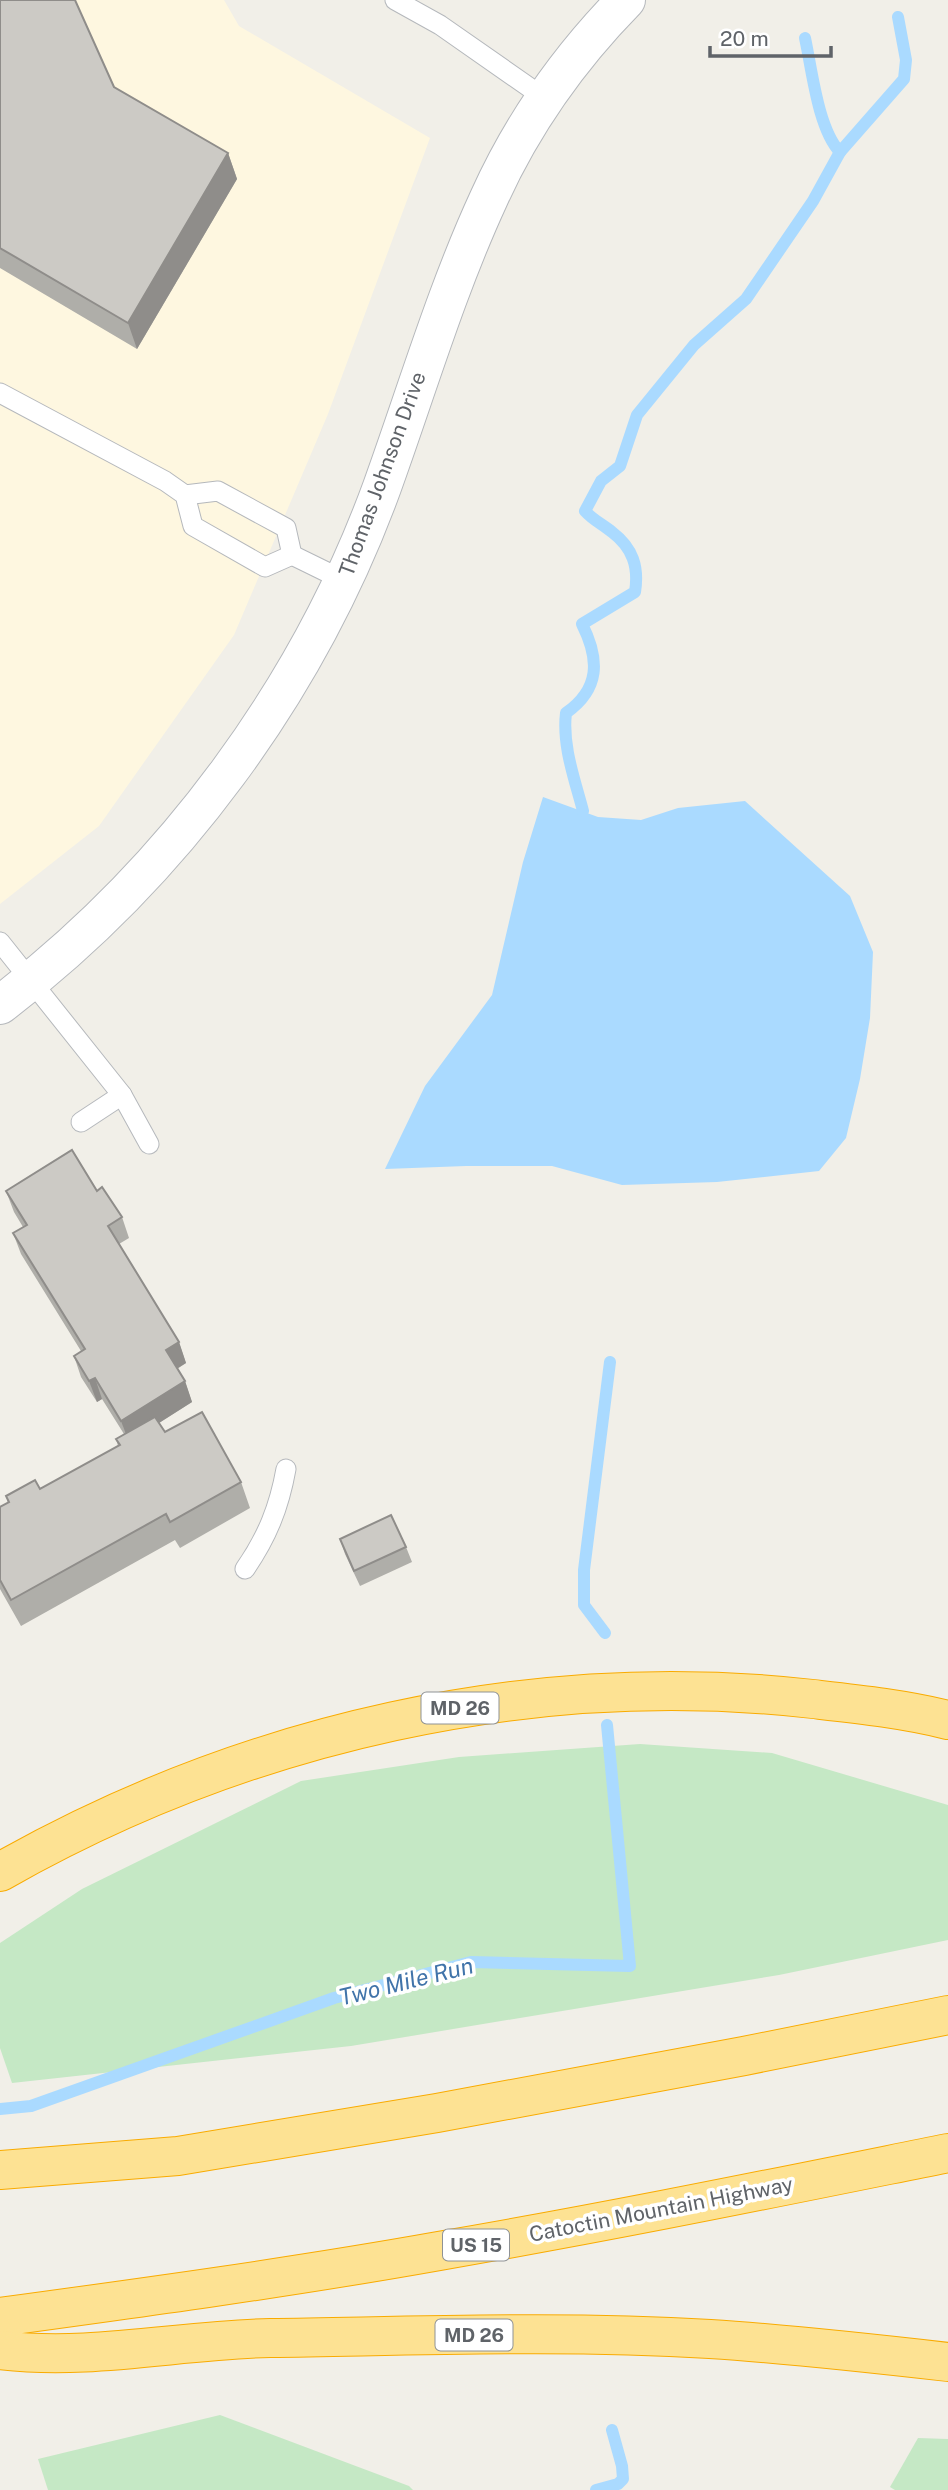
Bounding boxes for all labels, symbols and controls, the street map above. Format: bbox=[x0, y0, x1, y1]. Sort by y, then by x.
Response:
scale bar bbox=[710, 14, 831, 58]
text: 20 m bbox=[720, 26, 769, 51]
street label: Thomas Johnson Drive bbox=[333, 368, 431, 580]
road number: MD 26 bbox=[421, 1692, 498, 1724]
water label: Two Mile Run bbox=[336, 1951, 476, 2011]
street label: Catoctin Mountain Highway bbox=[527, 2171, 795, 2247]
road number: US 15 bbox=[443, 2230, 509, 2260]
road number: MD 26 bbox=[435, 2320, 512, 2350]

